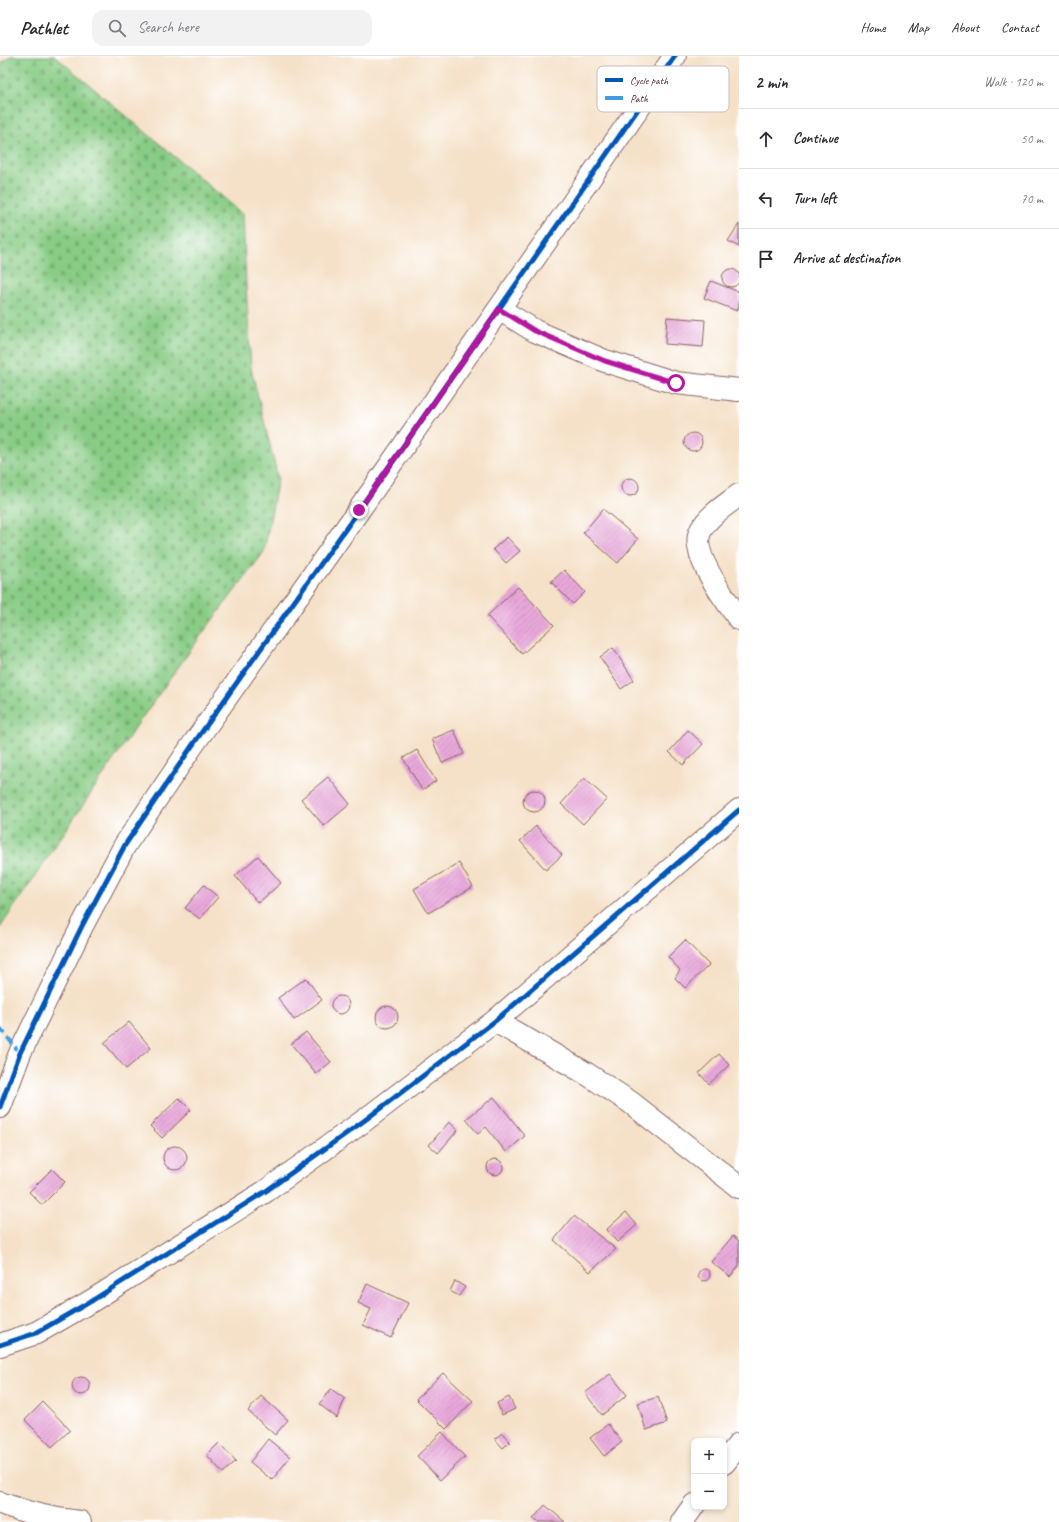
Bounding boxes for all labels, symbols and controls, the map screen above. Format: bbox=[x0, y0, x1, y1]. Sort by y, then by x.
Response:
search box bbox=[92, 10, 372, 46]
text: Pathlet bbox=[20, 16, 68, 40]
icon: search bbox=[106, 17, 128, 39]
text: Search here bbox=[138, 18, 199, 37]
text: Home bbox=[860, 19, 886, 36]
text: Map bbox=[908, 19, 929, 36]
text: About bbox=[951, 19, 979, 36]
text: Contact bbox=[1001, 19, 1039, 36]
legend bbox=[597, 66, 729, 112]
text: 2 min bbox=[755, 72, 788, 93]
text: Cycle path bbox=[630, 73, 669, 87]
text: Walk · 120 m bbox=[984, 74, 1043, 90]
text: Path bbox=[630, 91, 649, 105]
icon: ahead bbox=[755, 128, 777, 150]
text: Continue bbox=[793, 129, 838, 148]
text: 50 m bbox=[1021, 131, 1043, 147]
icon: left bbox=[755, 188, 777, 210]
text: Turn left bbox=[793, 189, 836, 208]
text: 70 m bbox=[1021, 191, 1043, 207]
icon: arrive bbox=[755, 248, 777, 270]
text: Arrive at destination bbox=[793, 249, 900, 268]
route start bbox=[667, 374, 685, 392]
route end bbox=[350, 501, 368, 519]
map controls bbox=[691, 1438, 727, 1510]
button: + bbox=[691, 1438, 727, 1474]
button: − bbox=[691, 1474, 727, 1510]

